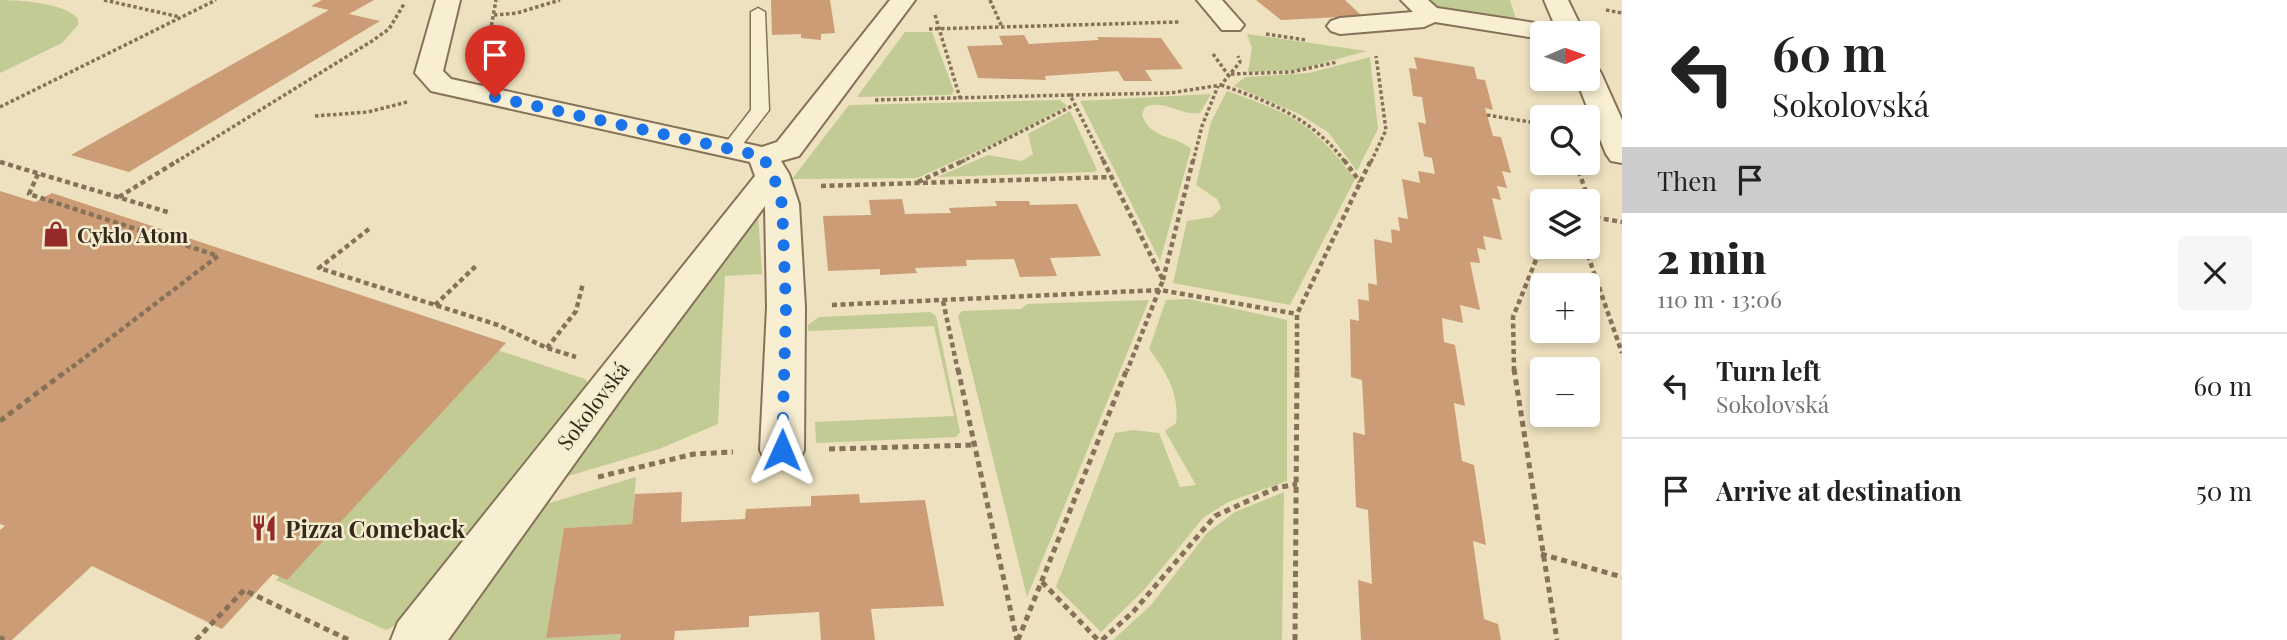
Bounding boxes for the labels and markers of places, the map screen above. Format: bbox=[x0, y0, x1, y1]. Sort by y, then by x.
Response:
pin bbox=[465, 25, 525, 97]
shop icon: Cyklo Atom bbox=[41, 219, 71, 249]
place label: Cyklo Atom bbox=[77, 220, 188, 248]
place label: Pizza Comeback bbox=[285, 512, 466, 544]
restaurant icon: Pizza Comeback bbox=[249, 513, 279, 543]

